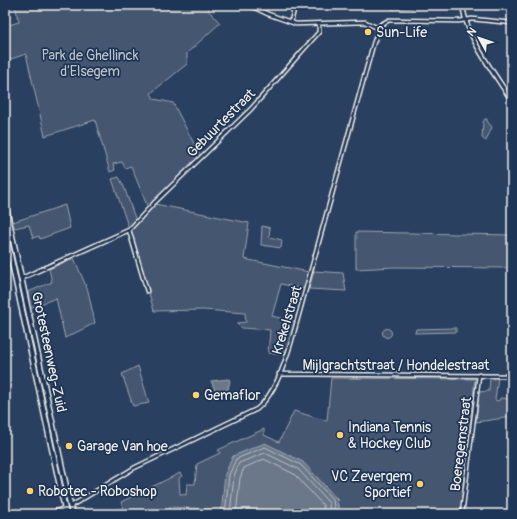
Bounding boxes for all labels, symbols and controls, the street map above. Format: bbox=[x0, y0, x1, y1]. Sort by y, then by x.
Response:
north arrow bbox=[459, 18, 499, 58]
place label: Sun-Life bbox=[376, 24, 427, 41]
text: N bbox=[464, 24, 479, 39]
marker: Sun-Life bbox=[363, 27, 373, 37]
park label: Park de Ghellinck d'Elsegem bbox=[41, 47, 139, 80]
street label: Gebuurtestraat bbox=[183, 85, 259, 161]
street label: Krekelstraat bbox=[268, 283, 306, 357]
street label: Grotesteenweg-Zuid bbox=[28, 290, 70, 414]
street label: Mijlgrachtstraat / Hondelestraat bbox=[303, 357, 490, 374]
place label: Gemaflor bbox=[204, 387, 261, 404]
marker: Gemaflor bbox=[191, 390, 201, 400]
street label: Boeregemstraat bbox=[447, 395, 475, 492]
place label: Indiana Tennis & Hockey Club bbox=[348, 419, 432, 452]
marker: Indiana Tennis & Hockey Club bbox=[335, 430, 345, 440]
place label: Garage Van hoe bbox=[77, 438, 168, 455]
marker: Garage Van hoe bbox=[64, 441, 74, 451]
place label: VC Zevergem Sportief bbox=[331, 468, 412, 501]
marker: VC Zevergem Sportief bbox=[415, 479, 425, 489]
place label: Robotec - Roboshop bbox=[38, 483, 157, 500]
marker: Robotec - Roboshop bbox=[25, 486, 35, 496]

